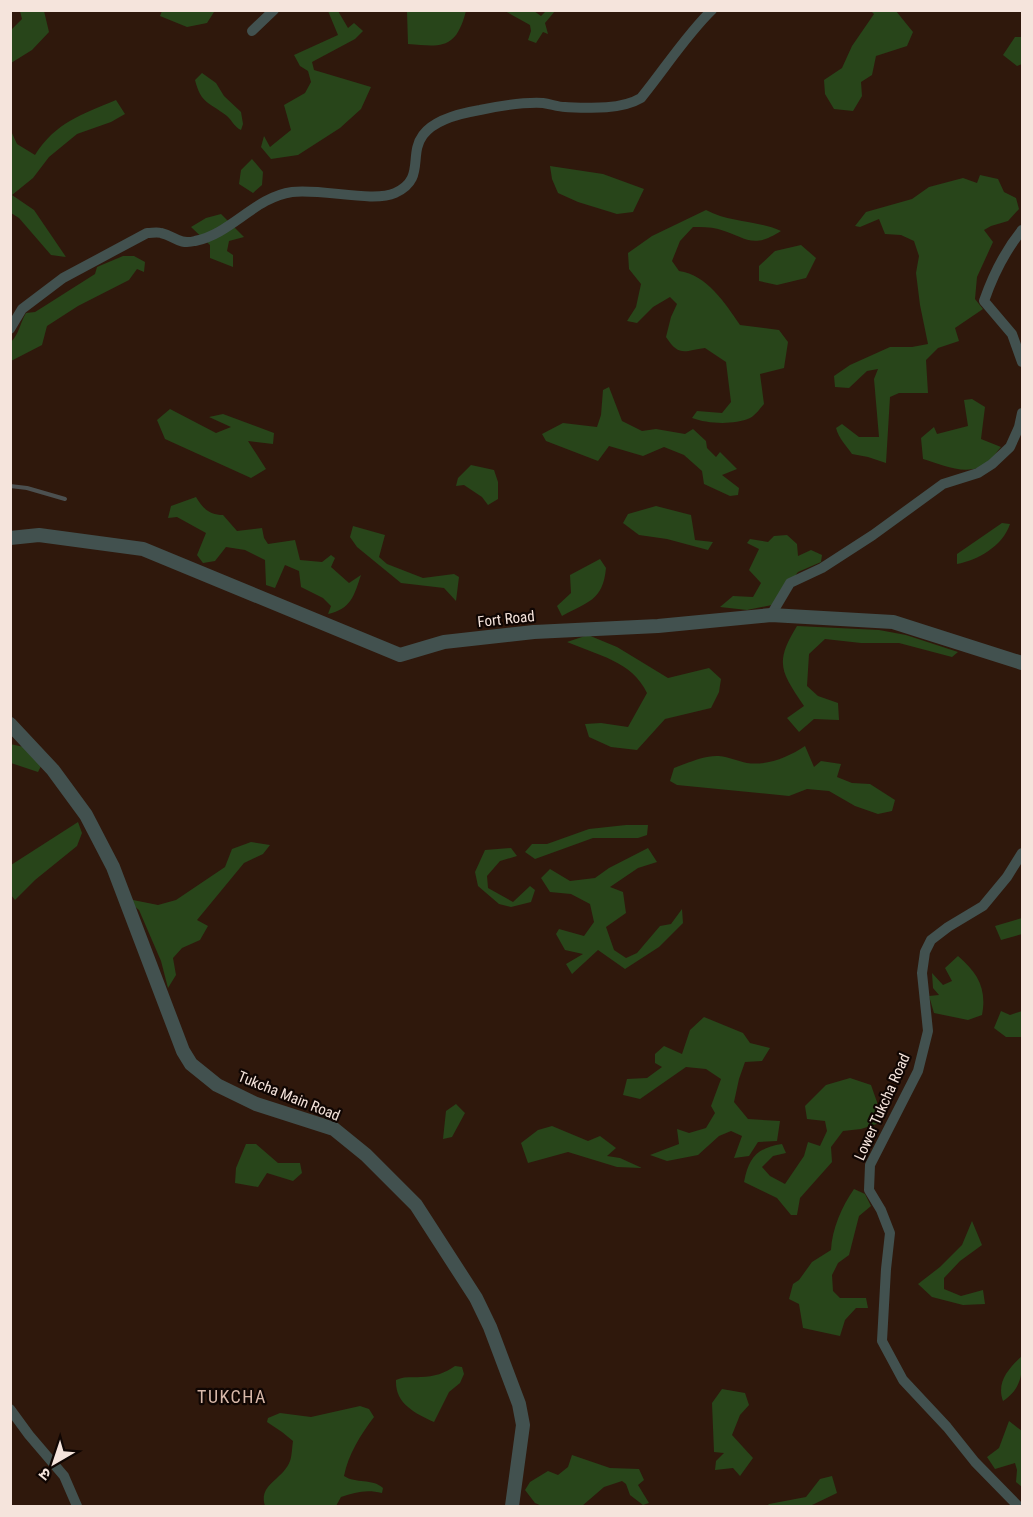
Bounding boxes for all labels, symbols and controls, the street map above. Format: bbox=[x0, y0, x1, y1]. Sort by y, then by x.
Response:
street label: Fort Road bbox=[476, 607, 536, 631]
street label: Lower Tukcha Road bbox=[850, 1051, 914, 1163]
street label: Tukcha Main Road bbox=[235, 1067, 343, 1125]
district label: TUKCHA bbox=[197, 1386, 267, 1407]
north arrow bbox=[24, 1433, 84, 1493]
text: उ bbox=[35, 1464, 54, 1485]

